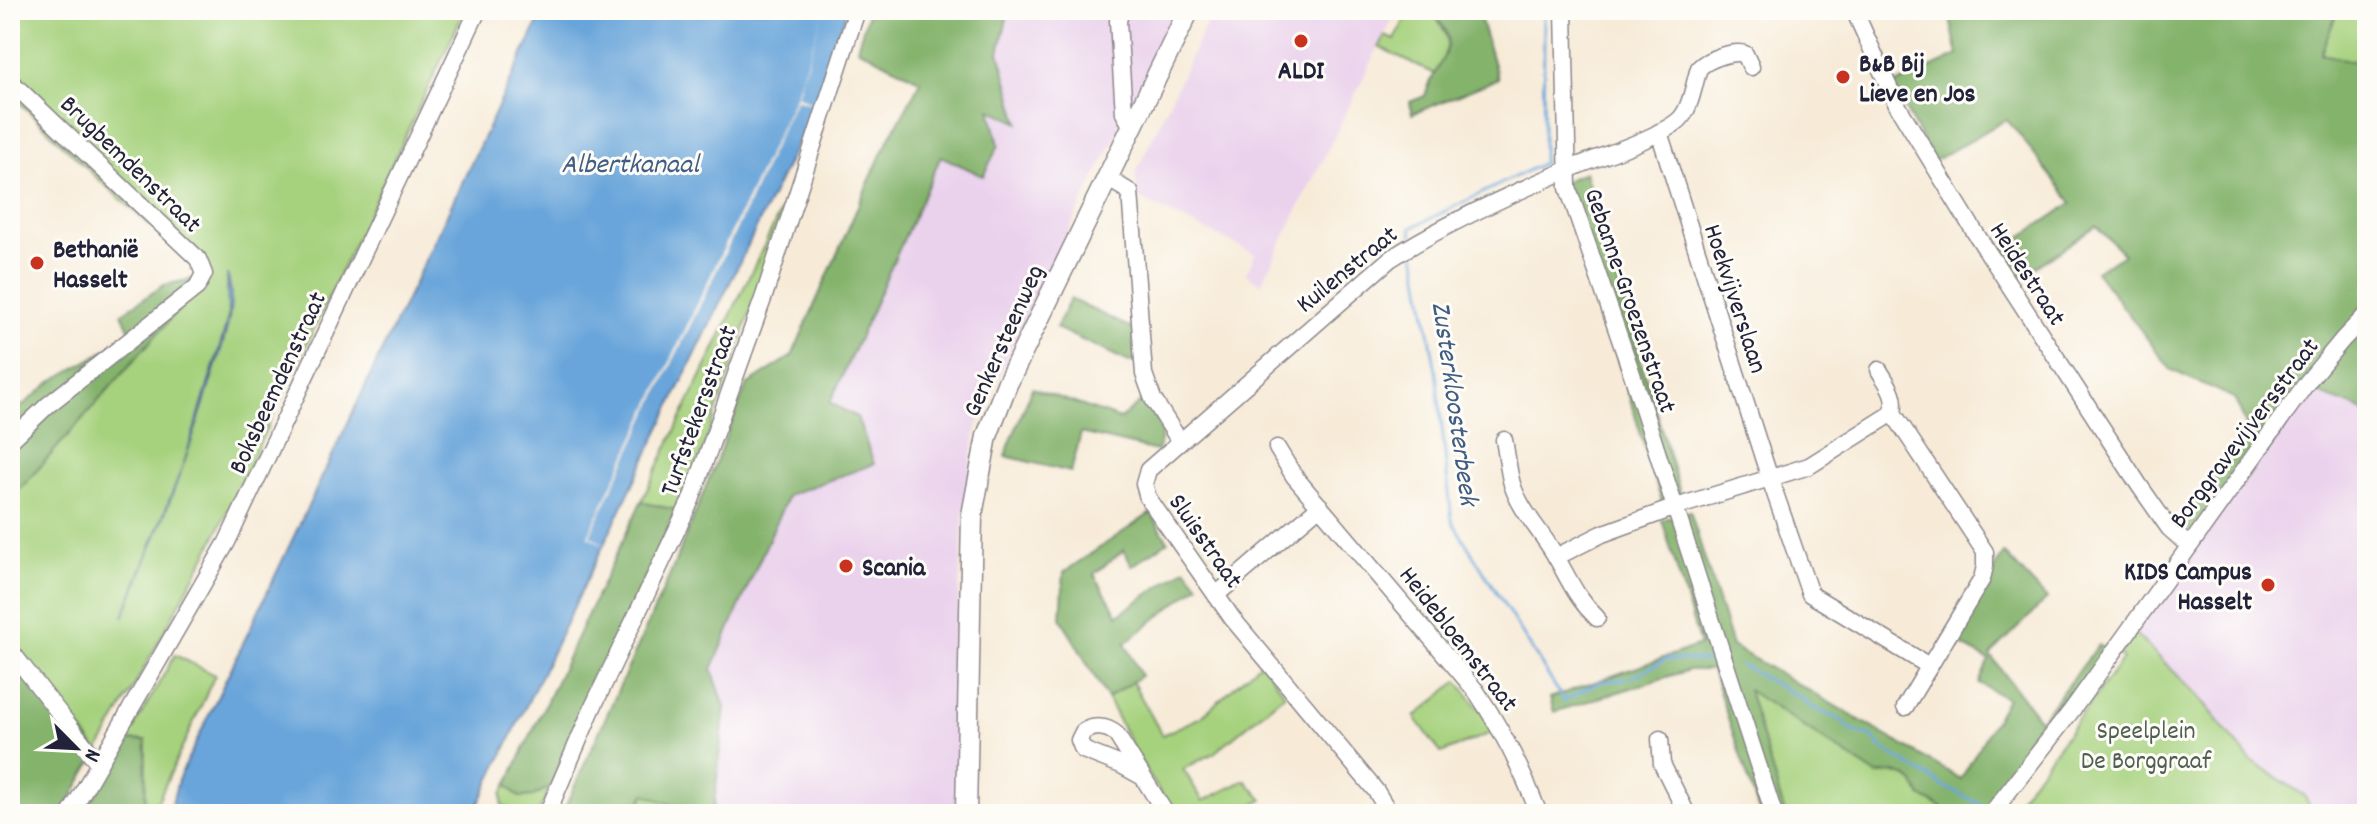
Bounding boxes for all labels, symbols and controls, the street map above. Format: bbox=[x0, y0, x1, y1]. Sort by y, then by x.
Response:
marker: ALDI bbox=[1292, 32, 1310, 50]
place label: B&B Bij Lieve en Jos bbox=[1859, 47, 1976, 114]
place label: ALDI bbox=[1278, 54, 1325, 91]
marker: B&B Bij Lieve en Jos bbox=[1834, 68, 1852, 86]
street label: Brugbemdenstraat bbox=[50, 88, 209, 243]
water label: Albertkanaal bbox=[561, 147, 701, 187]
street label: Gebanne-Groezenstraat bbox=[1573, 184, 1685, 419]
street label: Heidestraat bbox=[1979, 216, 2074, 335]
street label: Kuilenstraat bbox=[1289, 218, 1407, 323]
street label: Hoekvijverslaan bbox=[1692, 220, 1775, 378]
place label: Bethanië Hasselt bbox=[53, 233, 138, 300]
marker: Bethanië Hasselt bbox=[28, 254, 46, 272]
street label: Genkersteenweg bbox=[955, 259, 1055, 424]
street label: Boksbeemdenstraat bbox=[221, 286, 338, 481]
water label: Zusterkloosterbeek bbox=[1418, 299, 1486, 511]
street label: Turfstekersstraat bbox=[652, 320, 748, 502]
street label: Borggravevijversstraat bbox=[2162, 331, 2330, 537]
street label: Sluisstraat bbox=[1158, 487, 1251, 597]
place label: Scania bbox=[862, 551, 926, 588]
place label: KIDS Campus Hasselt bbox=[2124, 555, 2252, 622]
marker: Scania bbox=[837, 557, 855, 575]
street label: Heidebloemstraat bbox=[1389, 560, 1526, 721]
marker: KIDS Campus Hasselt bbox=[2259, 576, 2277, 594]
north arrow bbox=[36, 708, 116, 788]
park label: Speelplein De Borggraaf bbox=[2081, 714, 2212, 781]
text: N bbox=[75, 743, 107, 766]

